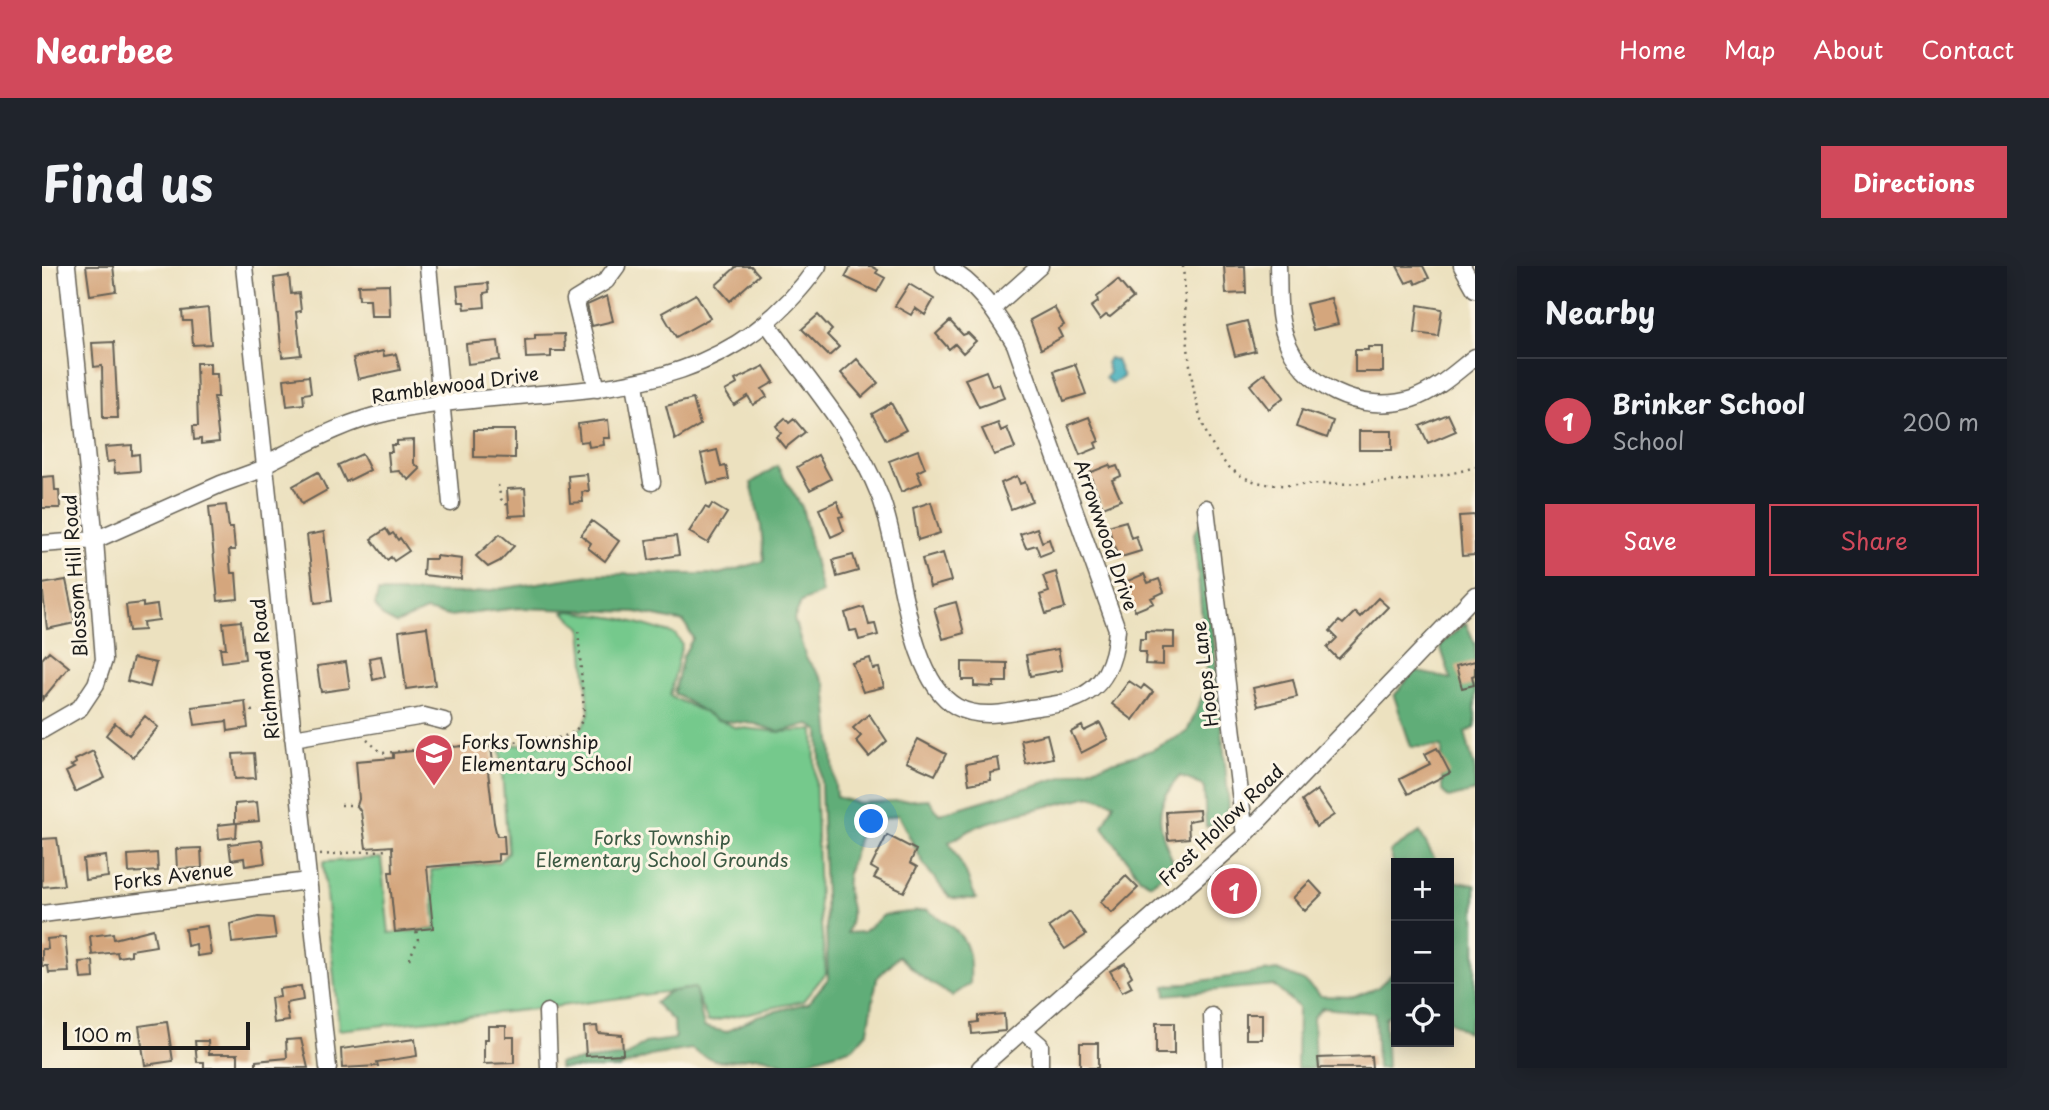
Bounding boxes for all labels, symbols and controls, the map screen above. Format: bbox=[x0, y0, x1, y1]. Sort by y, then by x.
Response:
text: Nearbee bbox=[35, 24, 173, 74]
text: Home bbox=[1619, 31, 1686, 67]
text: Map bbox=[1724, 31, 1775, 67]
text: About bbox=[1813, 31, 1883, 67]
text: Contact bbox=[1921, 31, 2014, 67]
text: Find us bbox=[42, 145, 213, 219]
button: Directions bbox=[1821, 146, 2007, 218]
text: Nearby bbox=[1545, 289, 1655, 334]
street label: Ramblewood Drive bbox=[369, 358, 540, 410]
text: Brinker School bbox=[1612, 384, 1805, 423]
text: 1 bbox=[1563, 404, 1574, 439]
text: 200 m bbox=[1902, 404, 1979, 439]
text: School bbox=[1612, 423, 1684, 458]
street label: Arrowwood Drive bbox=[1068, 455, 1146, 614]
street label: Blossom Hill Road bbox=[54, 493, 94, 659]
button: Save bbox=[1545, 504, 1755, 576]
button: Share bbox=[1769, 504, 1979, 576]
street label: Richmond Road bbox=[243, 597, 285, 741]
street label: Hoops Lane bbox=[1184, 620, 1224, 729]
place label: Forks Township Elementary School bbox=[461, 727, 632, 777]
school or university icon: Forks Township Elementary School bbox=[413, 732, 455, 787]
street label: Frost Hollow Road bbox=[1151, 757, 1289, 892]
your location bbox=[854, 804, 888, 838]
park label: Forks Township Elementary School Grounds bbox=[536, 823, 788, 873]
street label: Forks Avenue bbox=[111, 854, 235, 896]
map controls bbox=[1391, 858, 1454, 1047]
button: + bbox=[1391, 858, 1454, 921]
pin: 1 bbox=[1211, 865, 1257, 917]
button: − bbox=[1391, 921, 1454, 984]
button: locate bbox=[1391, 984, 1454, 1047]
scale bar bbox=[63, 1019, 250, 1051]
text: 100 m bbox=[74, 1020, 132, 1048]

